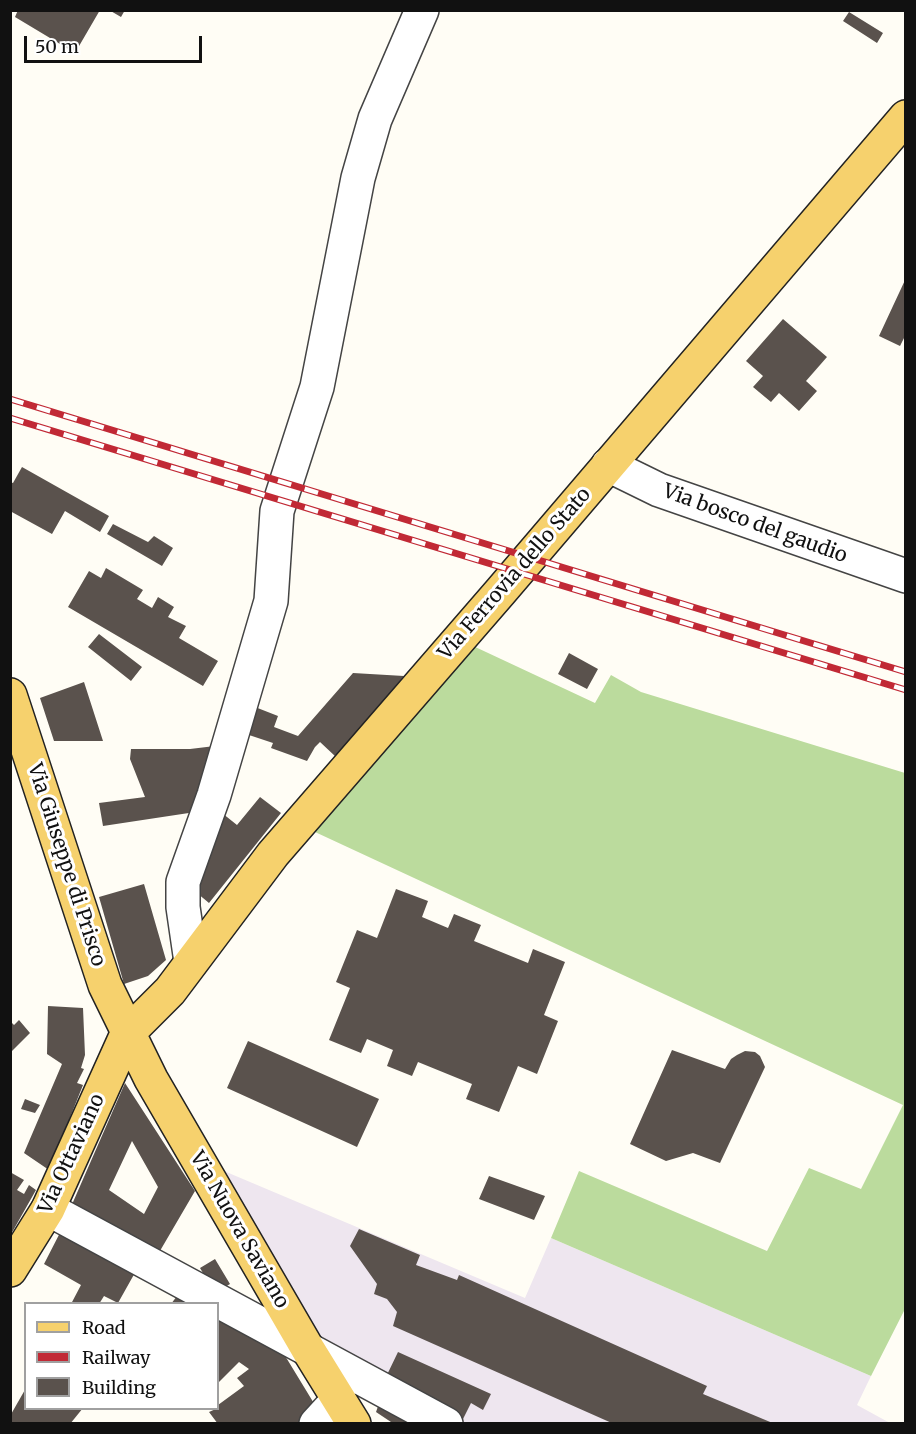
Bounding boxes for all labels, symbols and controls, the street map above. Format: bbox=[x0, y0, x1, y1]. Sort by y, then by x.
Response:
scale bar bbox=[27, 24, 206, 62]
text: 50 m bbox=[35, 35, 79, 58]
street label: Via bosco del gaudio bbox=[660, 480, 850, 568]
street label: Via Ferrovia dello Stato bbox=[434, 483, 596, 665]
street label: Via Giuseppe di Prisco bbox=[22, 761, 110, 969]
street label: Via Ottaviano bbox=[34, 1090, 110, 1218]
street label: Via Nuova Saviano bbox=[184, 1147, 294, 1313]
legend bbox=[24, 1302, 219, 1410]
text: Road bbox=[82, 1316, 126, 1339]
text: Railway bbox=[82, 1346, 150, 1369]
text: Building bbox=[82, 1376, 156, 1399]

